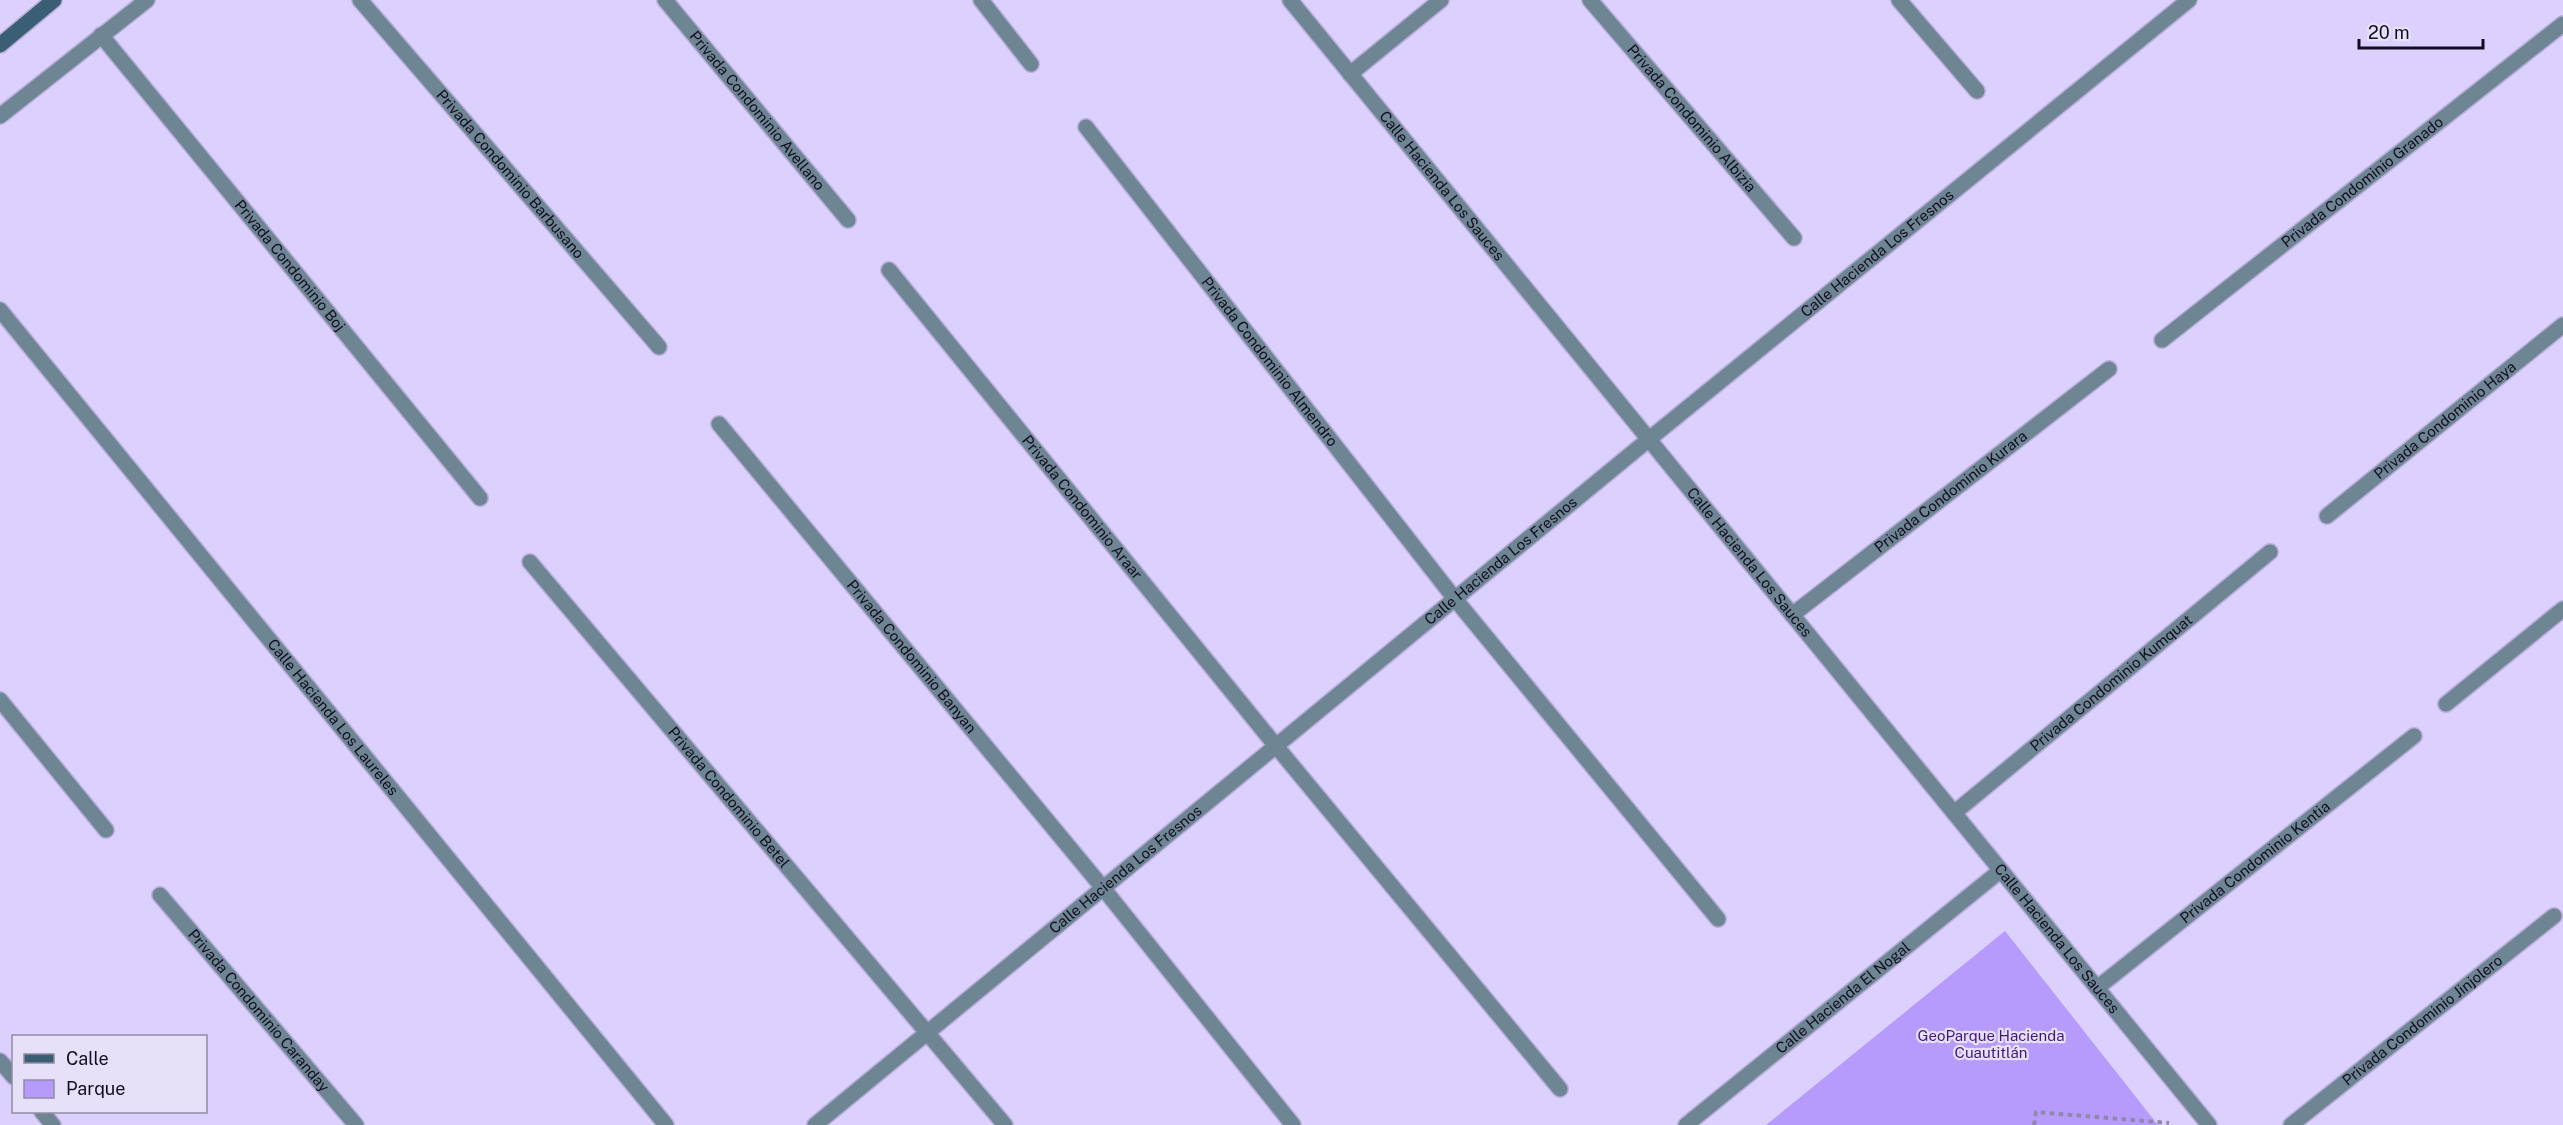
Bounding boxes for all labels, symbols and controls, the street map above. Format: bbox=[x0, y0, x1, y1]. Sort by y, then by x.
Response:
scale bar bbox=[2359, 12, 2484, 50]
text: 20 m bbox=[2368, 22, 2410, 43]
street label: Privada Condominio Avellano bbox=[686, 27, 829, 193]
street label: Privada Condominio Albizia bbox=[1624, 41, 1760, 195]
street label: Privada Condominio Barbusano bbox=[433, 86, 588, 262]
street label: Calle Hacienda Los Sauces bbox=[1376, 107, 1508, 264]
street label: Privada Condominio Granado bbox=[2278, 113, 2446, 251]
street label: Calle Hacienda Los Fresnos bbox=[1797, 186, 1957, 320]
street label: Privada Condominio Boj bbox=[232, 196, 349, 334]
street label: Privada Condominio Almendro bbox=[1198, 273, 1341, 450]
street label: Privada Condominio Haya bbox=[2370, 358, 2519, 482]
street label: Privada Condominio Kurara bbox=[1871, 427, 2030, 556]
street label: Privada Condominio Araar bbox=[1019, 432, 1146, 583]
street label: Calle Hacienda Los Sauces bbox=[1684, 484, 1816, 640]
street label: Calle Hacienda Los Fresnos bbox=[1421, 493, 1580, 628]
street label: Privada Condominio Banyan bbox=[844, 576, 980, 736]
street label: Privada Condominio Kumquat bbox=[2027, 611, 2196, 755]
street label: Calle Hacienda Los Laureles bbox=[264, 635, 402, 799]
street label: Privada Condominio Betel bbox=[665, 723, 793, 871]
street label: Privada Condominio Kentia bbox=[2177, 797, 2333, 927]
street label: Calle Hacienda Los Fresnos bbox=[1046, 802, 1205, 937]
street label: Calle Hacienda Los Sauces bbox=[1991, 860, 2123, 1016]
street label: Privada Condominio Caranday bbox=[185, 926, 333, 1095]
street label: Calle Hacienda El Nogal bbox=[1772, 938, 1913, 1057]
street label: Privada Condominio Jinjolero bbox=[2339, 951, 2506, 1089]
park label: GeoParque Hacienda Cuautitlán bbox=[1918, 1027, 2064, 1061]
legend bbox=[12, 1035, 207, 1113]
text: Calle bbox=[66, 1048, 109, 1069]
text: Parque bbox=[66, 1078, 126, 1099]

